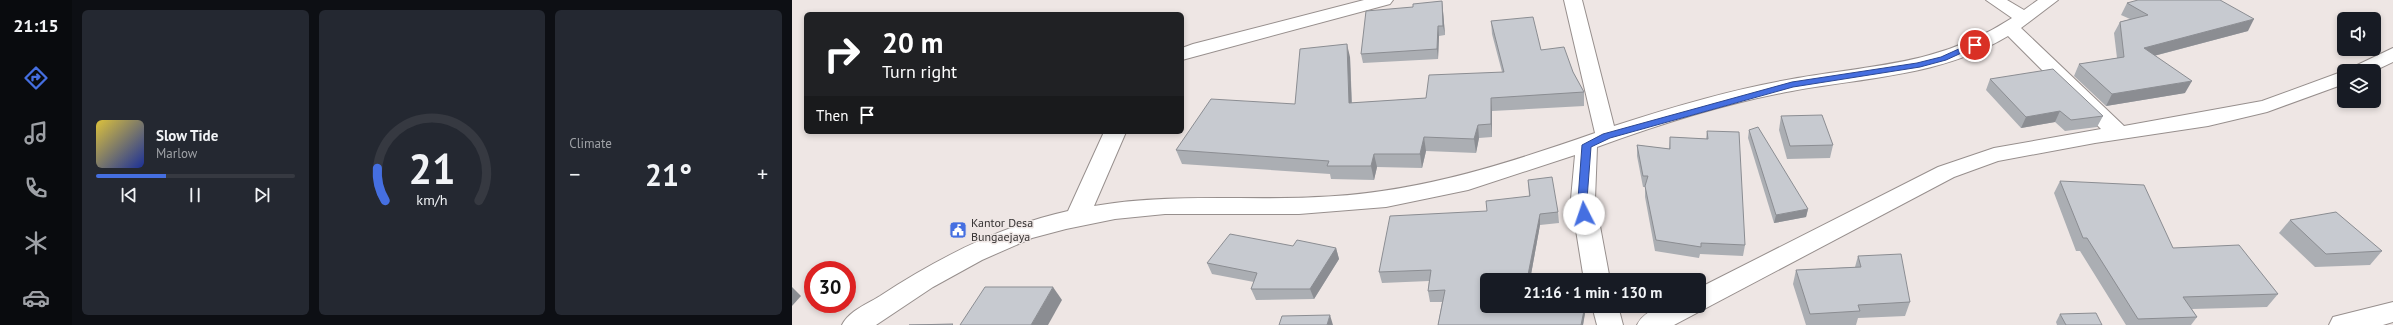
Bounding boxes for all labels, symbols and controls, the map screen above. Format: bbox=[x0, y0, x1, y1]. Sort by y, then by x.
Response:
map controls bbox=[2337, 12, 2381, 108]
button: sound bbox=[2337, 12, 2381, 56]
text: 21:15 bbox=[13, 14, 59, 37]
text: 20 m bbox=[882, 24, 943, 61]
icon: right bbox=[816, 28, 868, 80]
pin bbox=[1958, 28, 1992, 62]
icon: arrive bbox=[1964, 34, 1986, 56]
text: Turn right bbox=[882, 60, 957, 83]
icon: directions bbox=[22, 64, 50, 92]
button: layers bbox=[2337, 64, 2381, 108]
icon: arrive bbox=[856, 104, 878, 126]
text: Then bbox=[816, 106, 848, 125]
icon: music bbox=[22, 119, 50, 147]
text: Slow Tide bbox=[156, 126, 218, 145]
text: Climate bbox=[569, 135, 612, 152]
text: 21 bbox=[408, 141, 456, 194]
text: Marlow bbox=[156, 145, 197, 162]
text: 21° bbox=[645, 155, 692, 194]
text: − bbox=[569, 160, 580, 188]
text: + bbox=[757, 160, 768, 188]
icon: phone bbox=[22, 174, 50, 202]
icon: previous bbox=[118, 184, 140, 206]
icon: pause bbox=[184, 184, 206, 206]
icon: next bbox=[251, 184, 273, 206]
text: km/h bbox=[416, 189, 448, 208]
position arrow bbox=[1563, 193, 1605, 235]
place label: Kantor Desa Bungaejaya bbox=[971, 215, 1033, 244]
public building icon: Kantor Desa Bungaejaya bbox=[948, 220, 968, 240]
icon: climate bbox=[22, 229, 50, 257]
speed limit sign: 30 bbox=[804, 261, 856, 313]
text: 21:16 · 1 min · 130 m bbox=[1524, 283, 1662, 302]
icon: car bbox=[22, 284, 50, 312]

